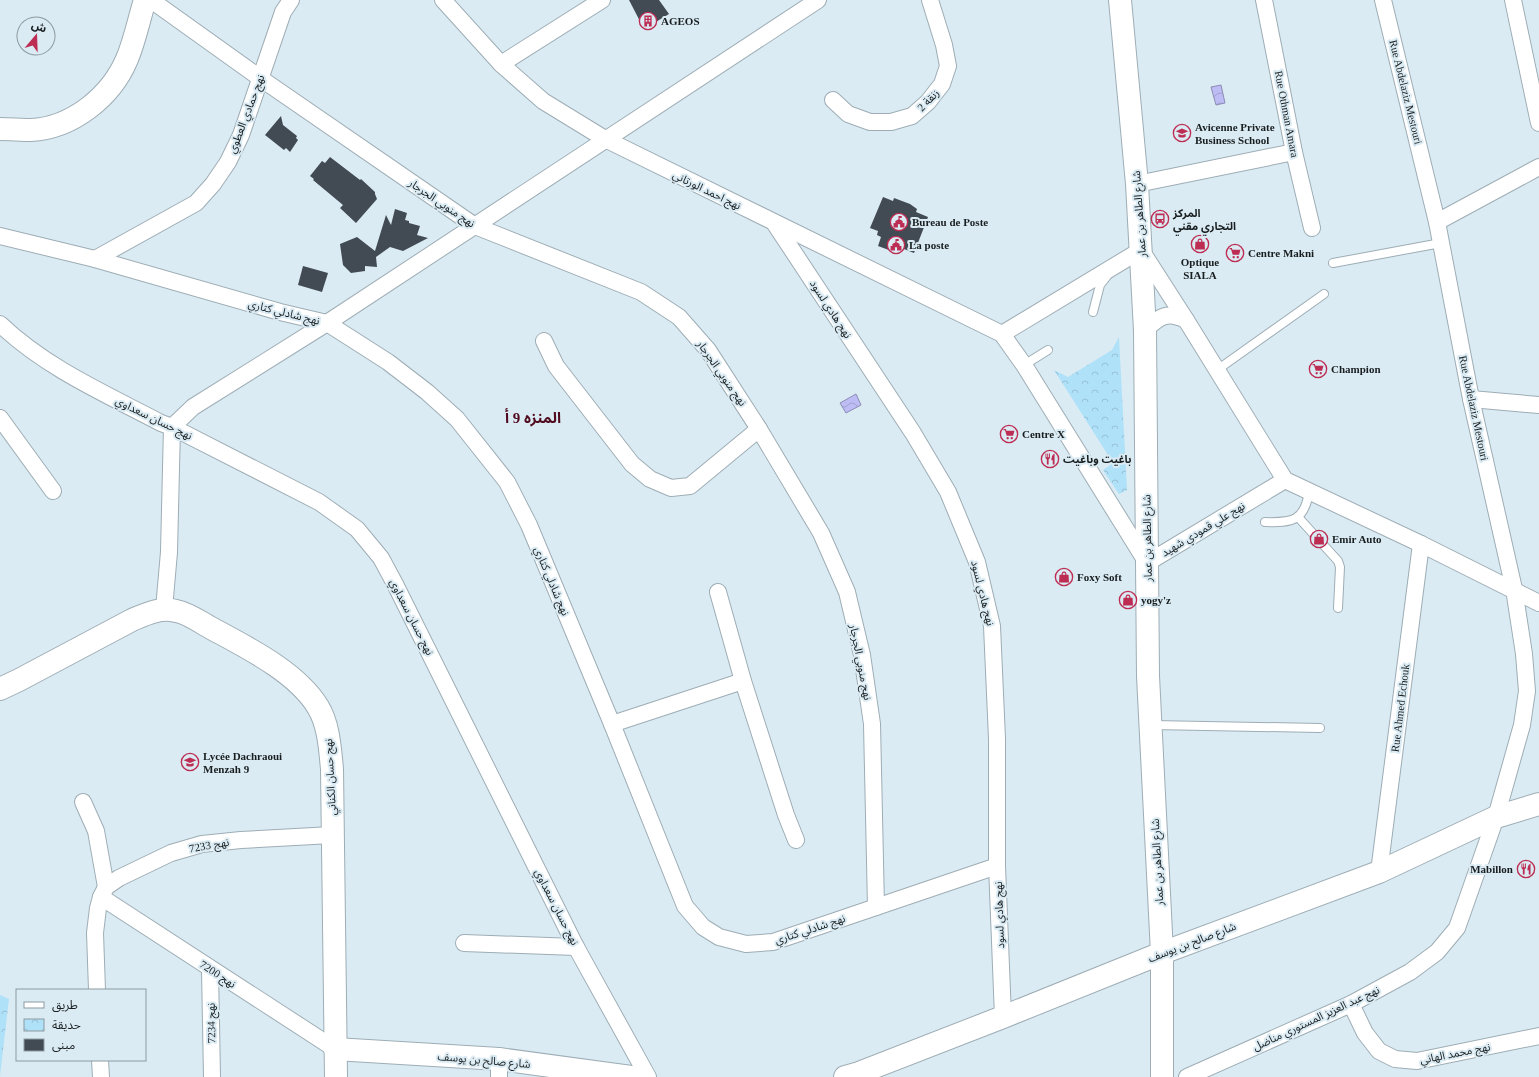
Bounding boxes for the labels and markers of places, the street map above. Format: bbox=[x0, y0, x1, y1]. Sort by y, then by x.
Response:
building icon: AGEOS bbox=[638, 11, 658, 31]
place label: AGEOS bbox=[661, 15, 700, 27]
place label: Avicenne Private Business School bbox=[1195, 121, 1275, 146]
school or university icon: Avicenne Private Business School bbox=[1172, 123, 1192, 143]
place label: المركز التجاري مقني bbox=[1172, 207, 1236, 236]
bus stop icon: المركز التجاري مقني bbox=[1150, 209, 1170, 229]
public building icon: Bureau de Poste bbox=[889, 212, 909, 232]
place label: Bureau de Poste bbox=[912, 216, 988, 228]
shop icon: Optique SIALA bbox=[1190, 234, 1210, 254]
public building icon: La poste bbox=[886, 235, 906, 255]
place label: La poste bbox=[909, 239, 949, 251]
supermarket icon: Centre Makni bbox=[1225, 243, 1245, 263]
place label: Centre Makni bbox=[1248, 247, 1314, 259]
place label: Optique SIALA bbox=[1181, 256, 1219, 281]
supermarket icon: Champion bbox=[1308, 359, 1328, 379]
place label: Champion bbox=[1331, 363, 1381, 375]
supermarket icon: Centre X bbox=[999, 424, 1019, 444]
place label: Centre X bbox=[1022, 428, 1065, 440]
restaurant icon: باغيت وباغيت bbox=[1040, 449, 1060, 469]
place label: باغيت وباغيت bbox=[1063, 453, 1132, 466]
shop icon: Emir Auto bbox=[1309, 529, 1329, 549]
place label: Emir Auto bbox=[1332, 533, 1382, 545]
shop icon: Foxy Soft bbox=[1054, 567, 1074, 587]
place label: Foxy Soft bbox=[1077, 571, 1122, 583]
shop icon: yogy'z bbox=[1118, 590, 1138, 610]
place label: yogy'z bbox=[1141, 594, 1171, 606]
place label: Lycée Dachraoui Menzah 9 bbox=[203, 750, 282, 775]
school or university icon: Lycée Dachraoui Menzah 9 bbox=[180, 752, 200, 772]
restaurant icon: Mabillon bbox=[1516, 859, 1536, 879]
place label: Mabillon bbox=[1470, 863, 1513, 875]

